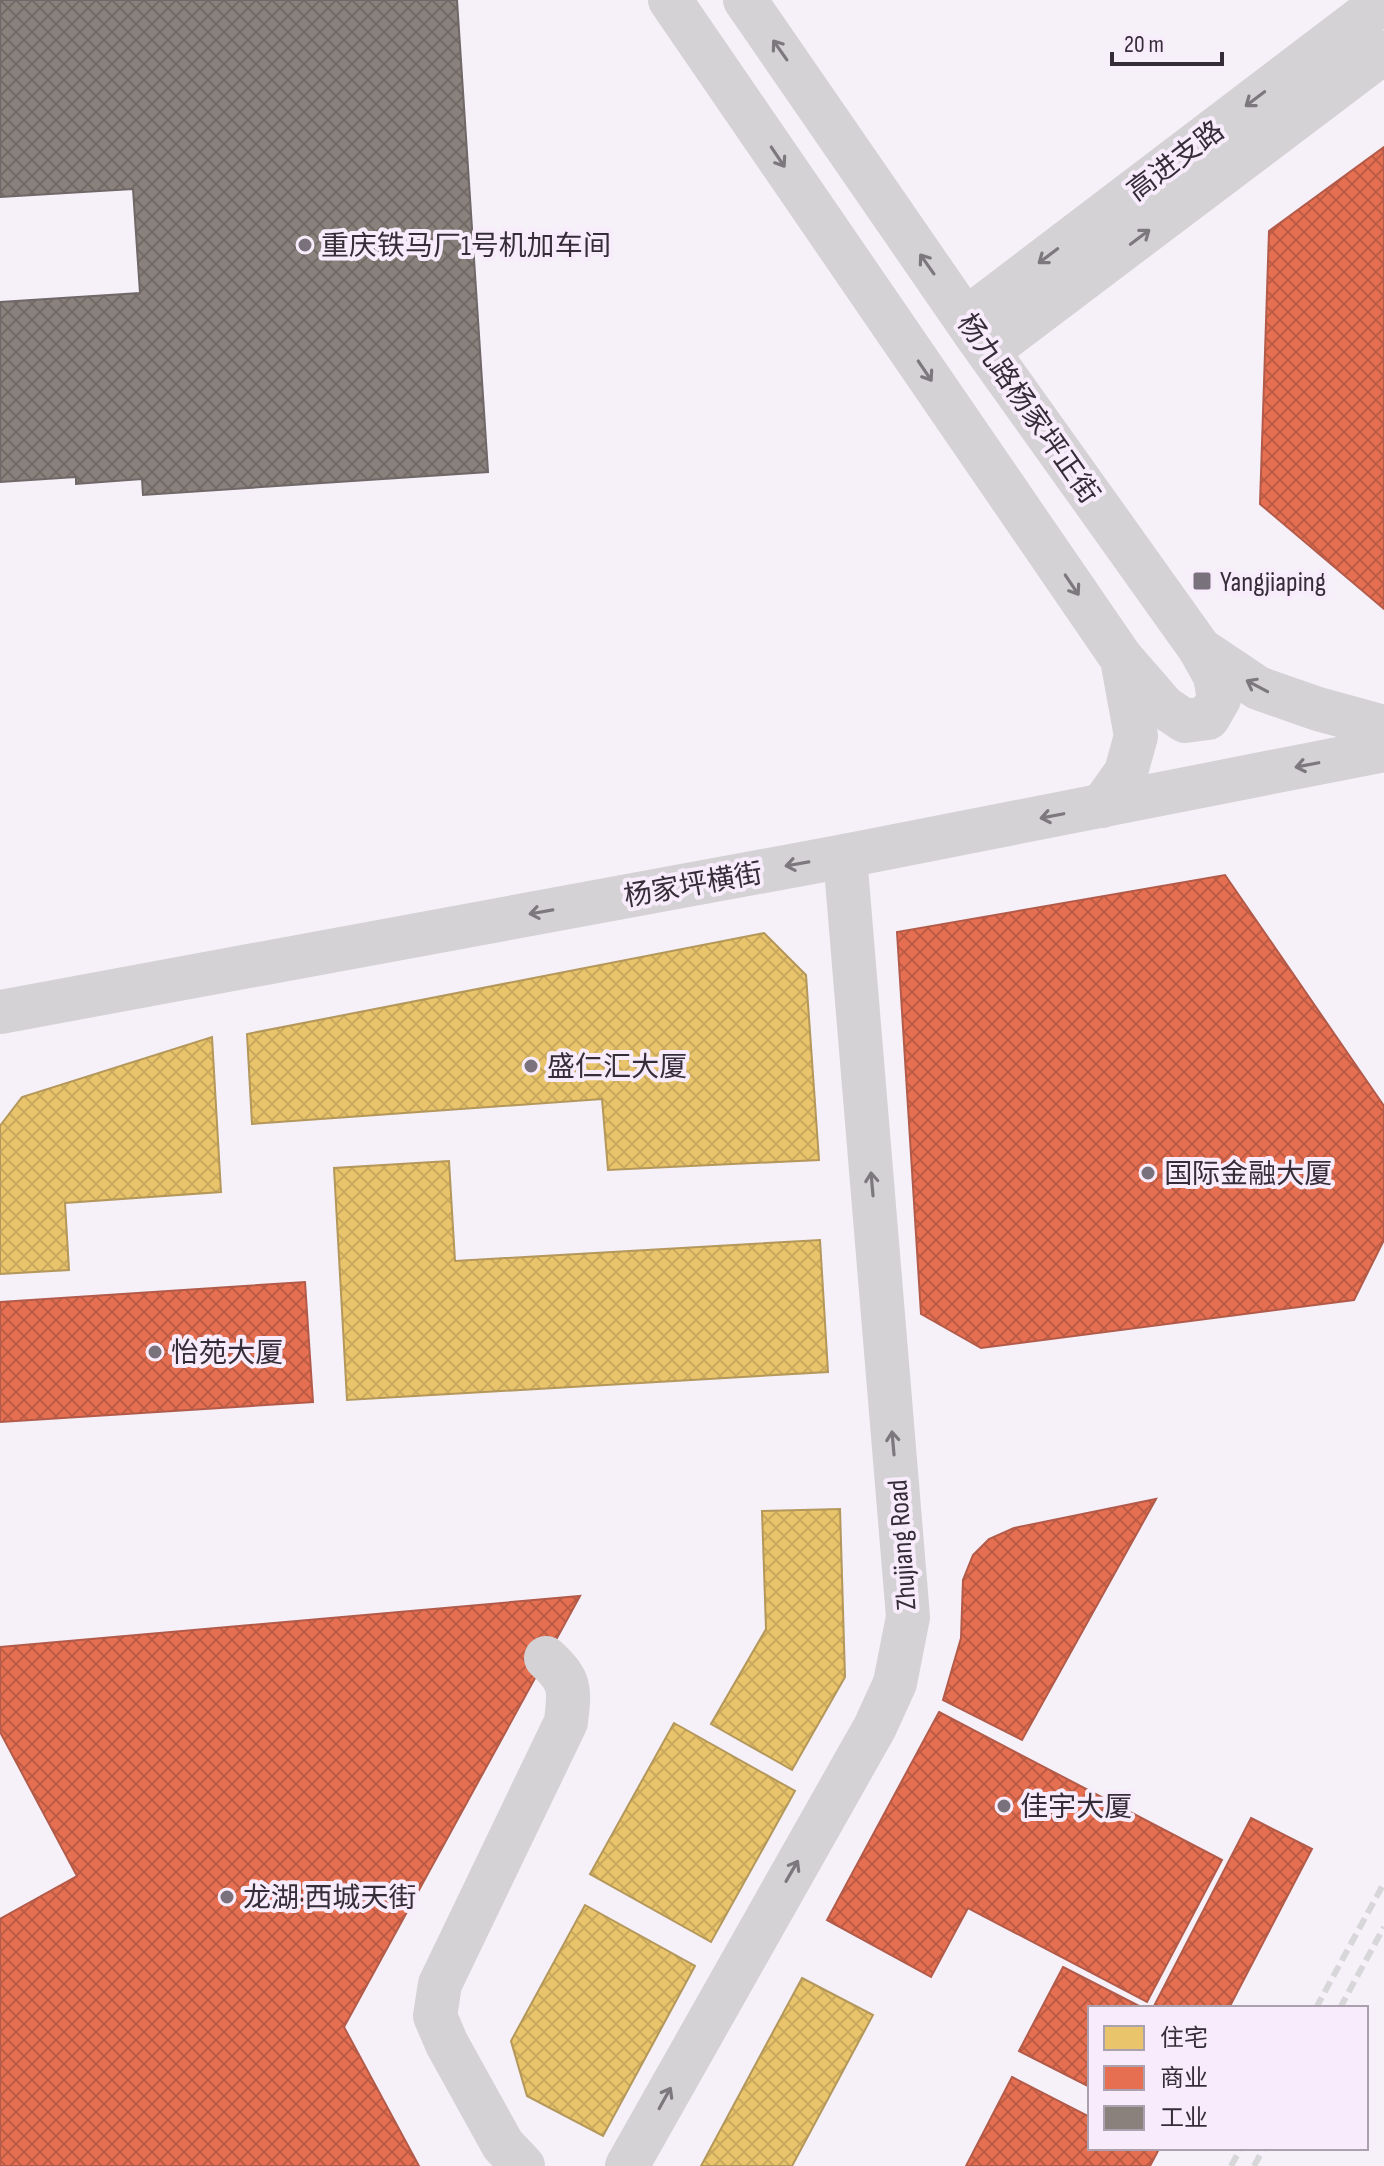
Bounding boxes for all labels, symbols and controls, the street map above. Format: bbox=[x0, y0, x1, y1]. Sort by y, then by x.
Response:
scale bar bbox=[1112, 16, 1222, 66]
text: 20 m bbox=[1124, 30, 1164, 59]
one-way arrow bbox=[772, 39, 788, 61]
one-way arrow bbox=[1245, 91, 1266, 108]
street label: 高进支路 bbox=[1121, 114, 1231, 208]
one-way arrow bbox=[769, 145, 786, 167]
one-way arrow bbox=[1129, 228, 1150, 245]
place label: 重庆铁马厂1号机加车间 bbox=[321, 230, 611, 263]
marker: 重庆铁马厂1号机加车间 bbox=[296, 236, 314, 254]
one-way arrow bbox=[1038, 248, 1059, 265]
one-way arrow bbox=[919, 253, 935, 275]
street label: 杨九路杨家坪正街 bbox=[950, 308, 1106, 510]
one-way arrow bbox=[917, 360, 933, 382]
place label: Yangjiaping bbox=[1220, 566, 1326, 599]
marker: Yangjiaping bbox=[1191, 570, 1213, 592]
one-way arrow bbox=[1064, 574, 1080, 596]
one-way arrow bbox=[1246, 677, 1269, 693]
one-way arrow bbox=[1295, 759, 1321, 774]
one-way arrow bbox=[1040, 809, 1066, 824]
street label: 杨家坪横街 bbox=[621, 857, 765, 914]
one-way arrow bbox=[785, 858, 810, 873]
one-way arrow bbox=[529, 905, 555, 920]
place label: 盛仁汇大厦 bbox=[547, 1051, 687, 1084]
marker: 盛仁汇大厦 bbox=[522, 1057, 540, 1075]
place label: 国际金融大厦 bbox=[1164, 1158, 1332, 1191]
marker: 国际金融大厦 bbox=[1139, 1164, 1157, 1182]
one-way arrow bbox=[864, 1171, 879, 1198]
place label: 怡苑大厦 bbox=[171, 1337, 283, 1370]
marker: 怡苑大厦 bbox=[146, 1343, 164, 1361]
one-way arrow bbox=[885, 1430, 900, 1457]
street label: Zhujiang Road bbox=[881, 1479, 924, 1611]
place label: 佳宇大厦 bbox=[1020, 1791, 1132, 1824]
marker: 佳宇大厦 bbox=[995, 1797, 1013, 1815]
one-way arrow bbox=[784, 1860, 800, 1883]
place label: 龙湖·西城天街 bbox=[243, 1882, 417, 1915]
marker: 龙湖·西城天街 bbox=[218, 1888, 236, 1906]
legend bbox=[1088, 2006, 1368, 2150]
text: 住宅 bbox=[1160, 2024, 1208, 2053]
text: 商业 bbox=[1160, 2064, 1208, 2093]
one-way arrow bbox=[657, 2087, 673, 2110]
text: 工业 bbox=[1160, 2104, 1208, 2133]

